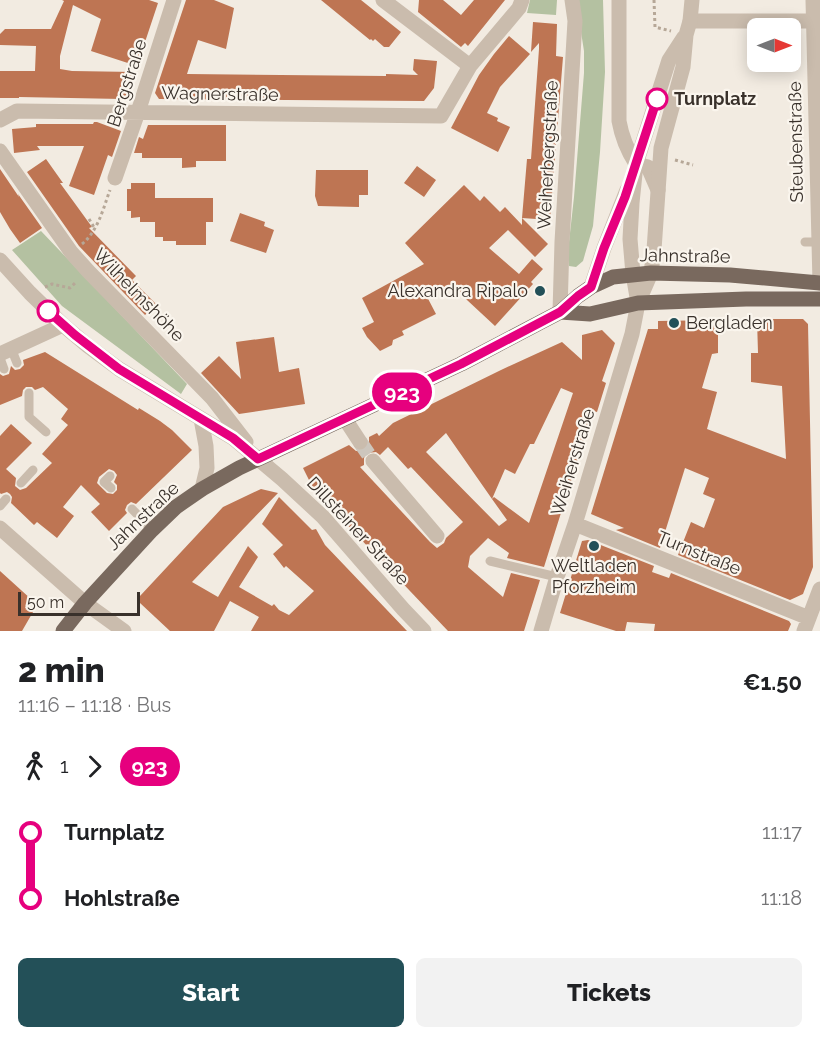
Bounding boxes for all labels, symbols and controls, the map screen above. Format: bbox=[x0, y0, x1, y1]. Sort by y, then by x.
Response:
north arrow bbox=[747, 18, 801, 72]
map controls bbox=[747, 18, 801, 72]
street label: Bergstraße bbox=[102, 36, 151, 129]
street label: Weiherbergstraße bbox=[533, 79, 562, 230]
street label: Steubenstraße bbox=[784, 81, 807, 203]
street label: Wagnerstraße bbox=[161, 82, 279, 105]
marker: Turnplatz bbox=[646, 88, 668, 110]
place label: Turnplatz bbox=[674, 88, 756, 109]
street label: Wilhelmshöhe bbox=[90, 244, 189, 346]
street label: Jahnstraße bbox=[640, 244, 731, 267]
place label: Alexandra Ripalo bbox=[387, 280, 528, 301]
marker: Alexandra Ripalo bbox=[533, 284, 547, 298]
unlabelled marker bbox=[37, 300, 59, 322]
place label: Bergladen bbox=[686, 312, 773, 333]
marker: Bergladen bbox=[667, 316, 681, 330]
line badge: 923 bbox=[368, 372, 436, 412]
text: 923 bbox=[384, 380, 420, 405]
street label: Weiherstraße bbox=[546, 405, 599, 518]
street label: Dillsteiner Straße bbox=[303, 472, 414, 590]
street label: Jahnstraße bbox=[102, 477, 183, 554]
street label: Turnstraße bbox=[654, 526, 744, 579]
marker: Weltladen Pforzheim bbox=[587, 539, 601, 553]
place label: Weltladen Pforzheim bbox=[551, 555, 637, 597]
scale bar bbox=[18, 589, 140, 616]
text: 50 m bbox=[27, 593, 64, 612]
text: 2 min bbox=[18, 651, 105, 690]
text: €1.50 bbox=[743, 669, 802, 695]
text: 11:16 – 11:18 · Bus bbox=[18, 693, 171, 717]
icon: walk bbox=[18, 750, 51, 783]
icon: forward bbox=[78, 750, 111, 783]
text: 1 bbox=[60, 754, 69, 778]
text: 923 bbox=[132, 754, 168, 779]
text: Turnplatz bbox=[64, 819, 164, 845]
text: 11:17 bbox=[762, 820, 802, 844]
text: Hohlstraße bbox=[64, 885, 180, 911]
text: 11:18 bbox=[761, 886, 802, 910]
button: Start bbox=[18, 958, 404, 1027]
button: Tickets bbox=[416, 958, 802, 1027]

